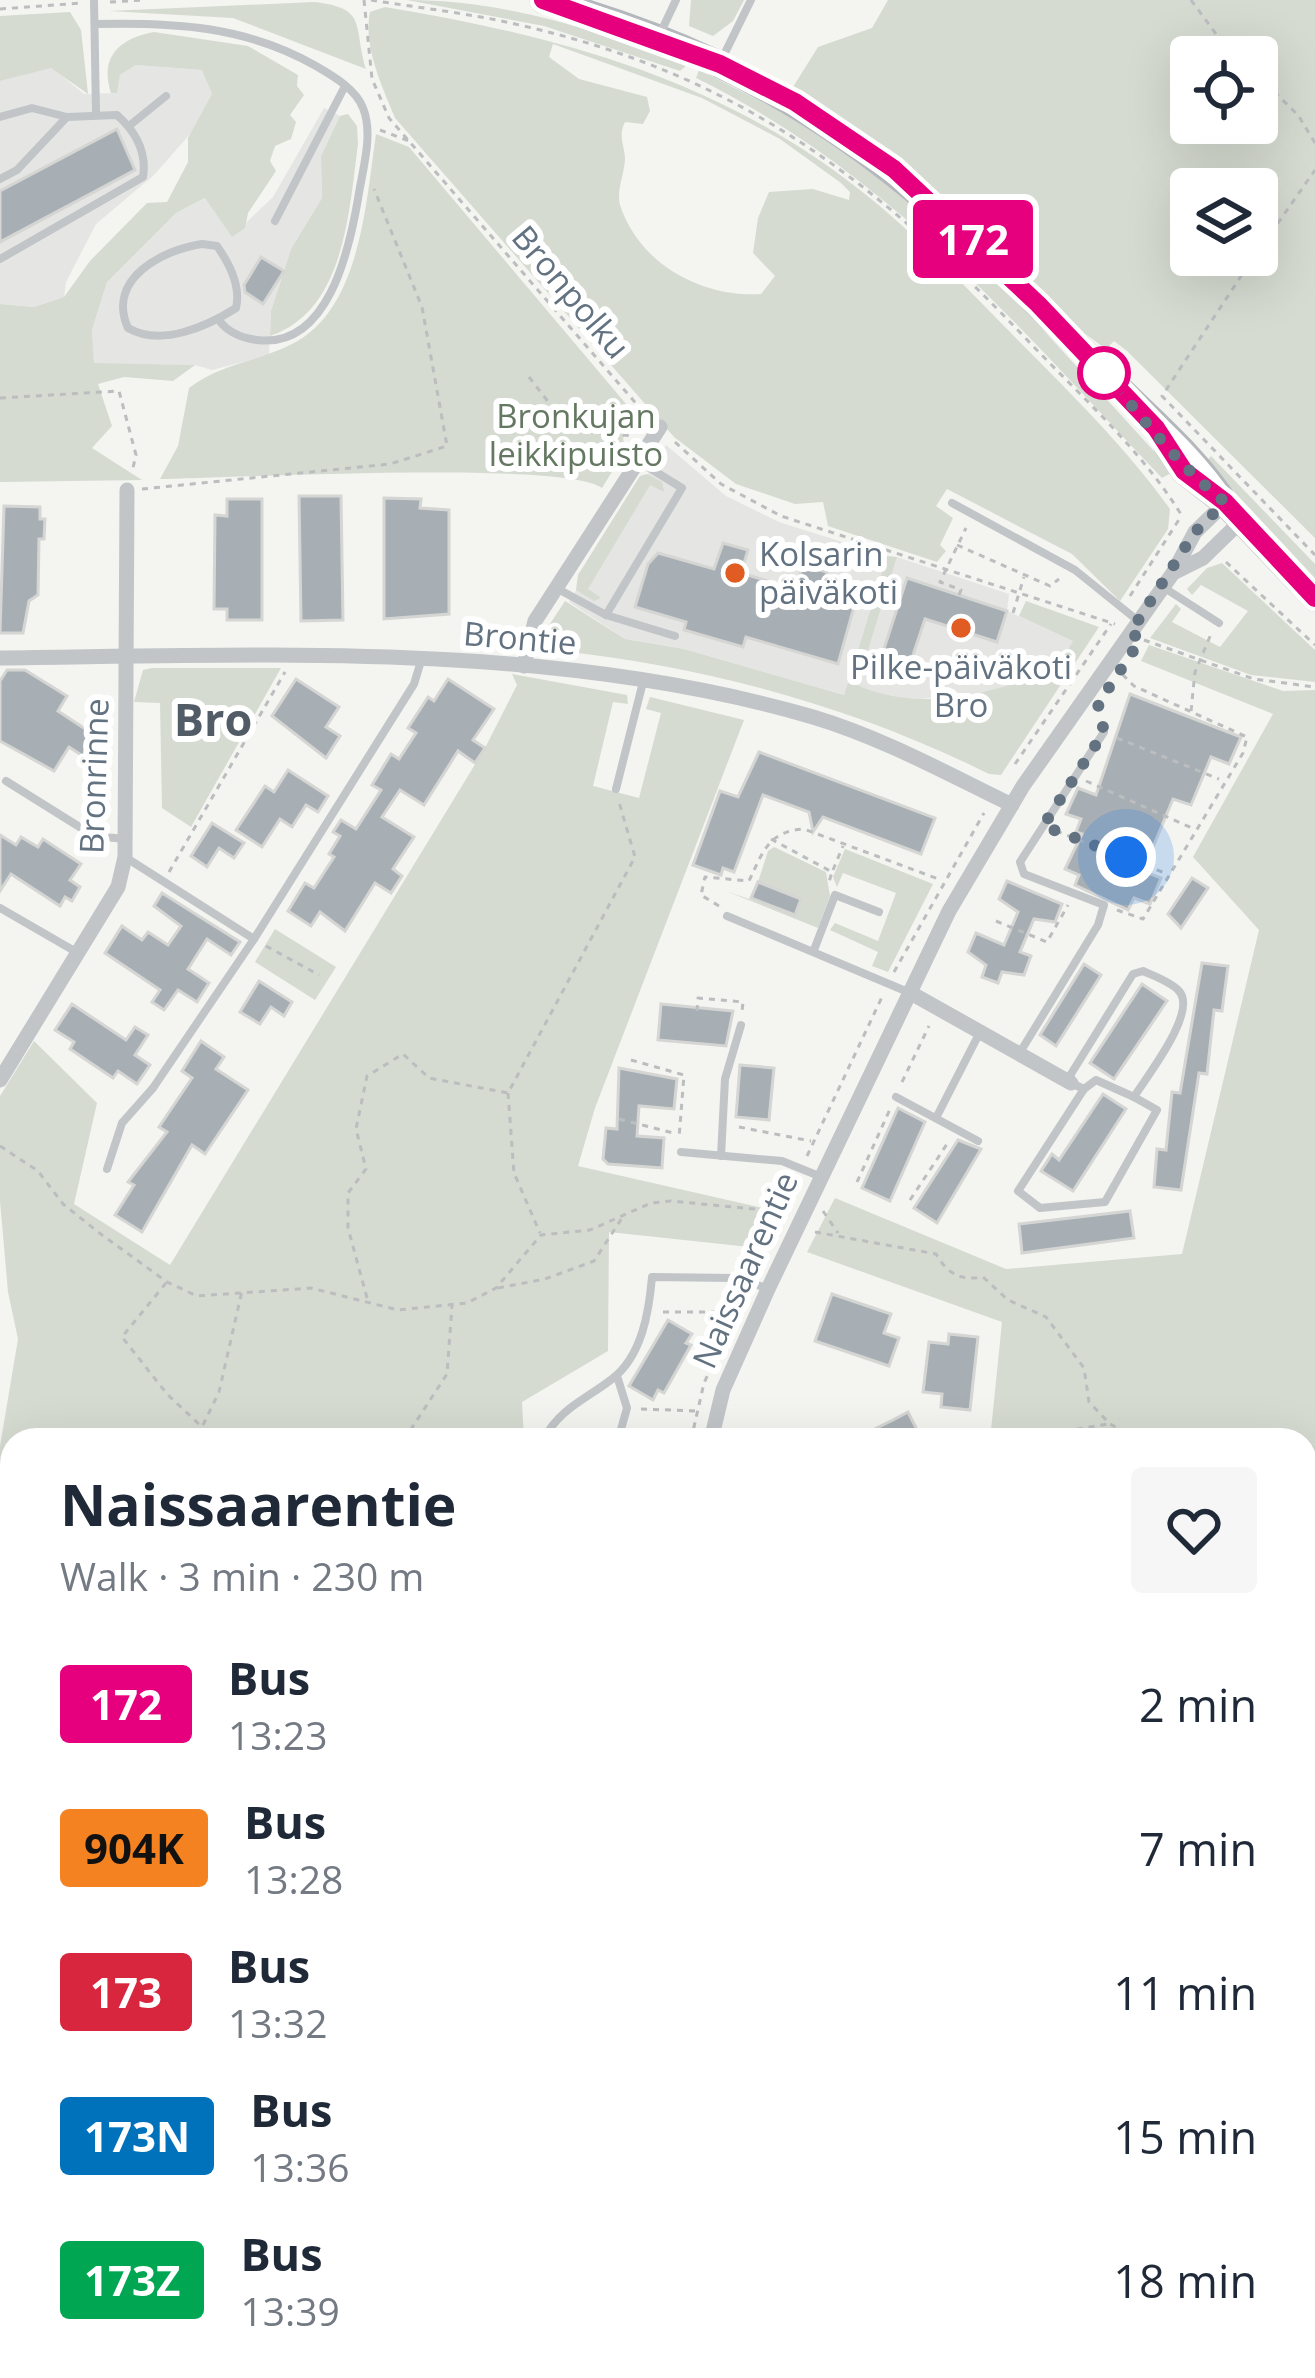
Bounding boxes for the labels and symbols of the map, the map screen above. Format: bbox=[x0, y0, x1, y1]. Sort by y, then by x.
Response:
line badge: 172 bbox=[904, 200, 1042, 278]
street label: Bronpolku bbox=[502, 216, 640, 368]
unlabelled marker bbox=[1079, 348, 1129, 398]
park label: Bronkujan leikkipuisto bbox=[489, 393, 663, 476]
place label: Kolsarin päiväkoti bbox=[759, 531, 898, 614]
marker: Kolsarin päiväkoti bbox=[722, 560, 748, 586]
street label: Brontie bbox=[462, 610, 579, 665]
marker: Pilke-päiväkoti Bro bbox=[948, 615, 974, 641]
place label: Pilke-päiväkoti Bro bbox=[850, 644, 1072, 727]
district label: Bro bbox=[174, 688, 252, 749]
street label: Bronrinne bbox=[68, 697, 119, 855]
your location bbox=[1096, 827, 1156, 887]
street label: Naissaarentie bbox=[681, 1164, 808, 1375]

